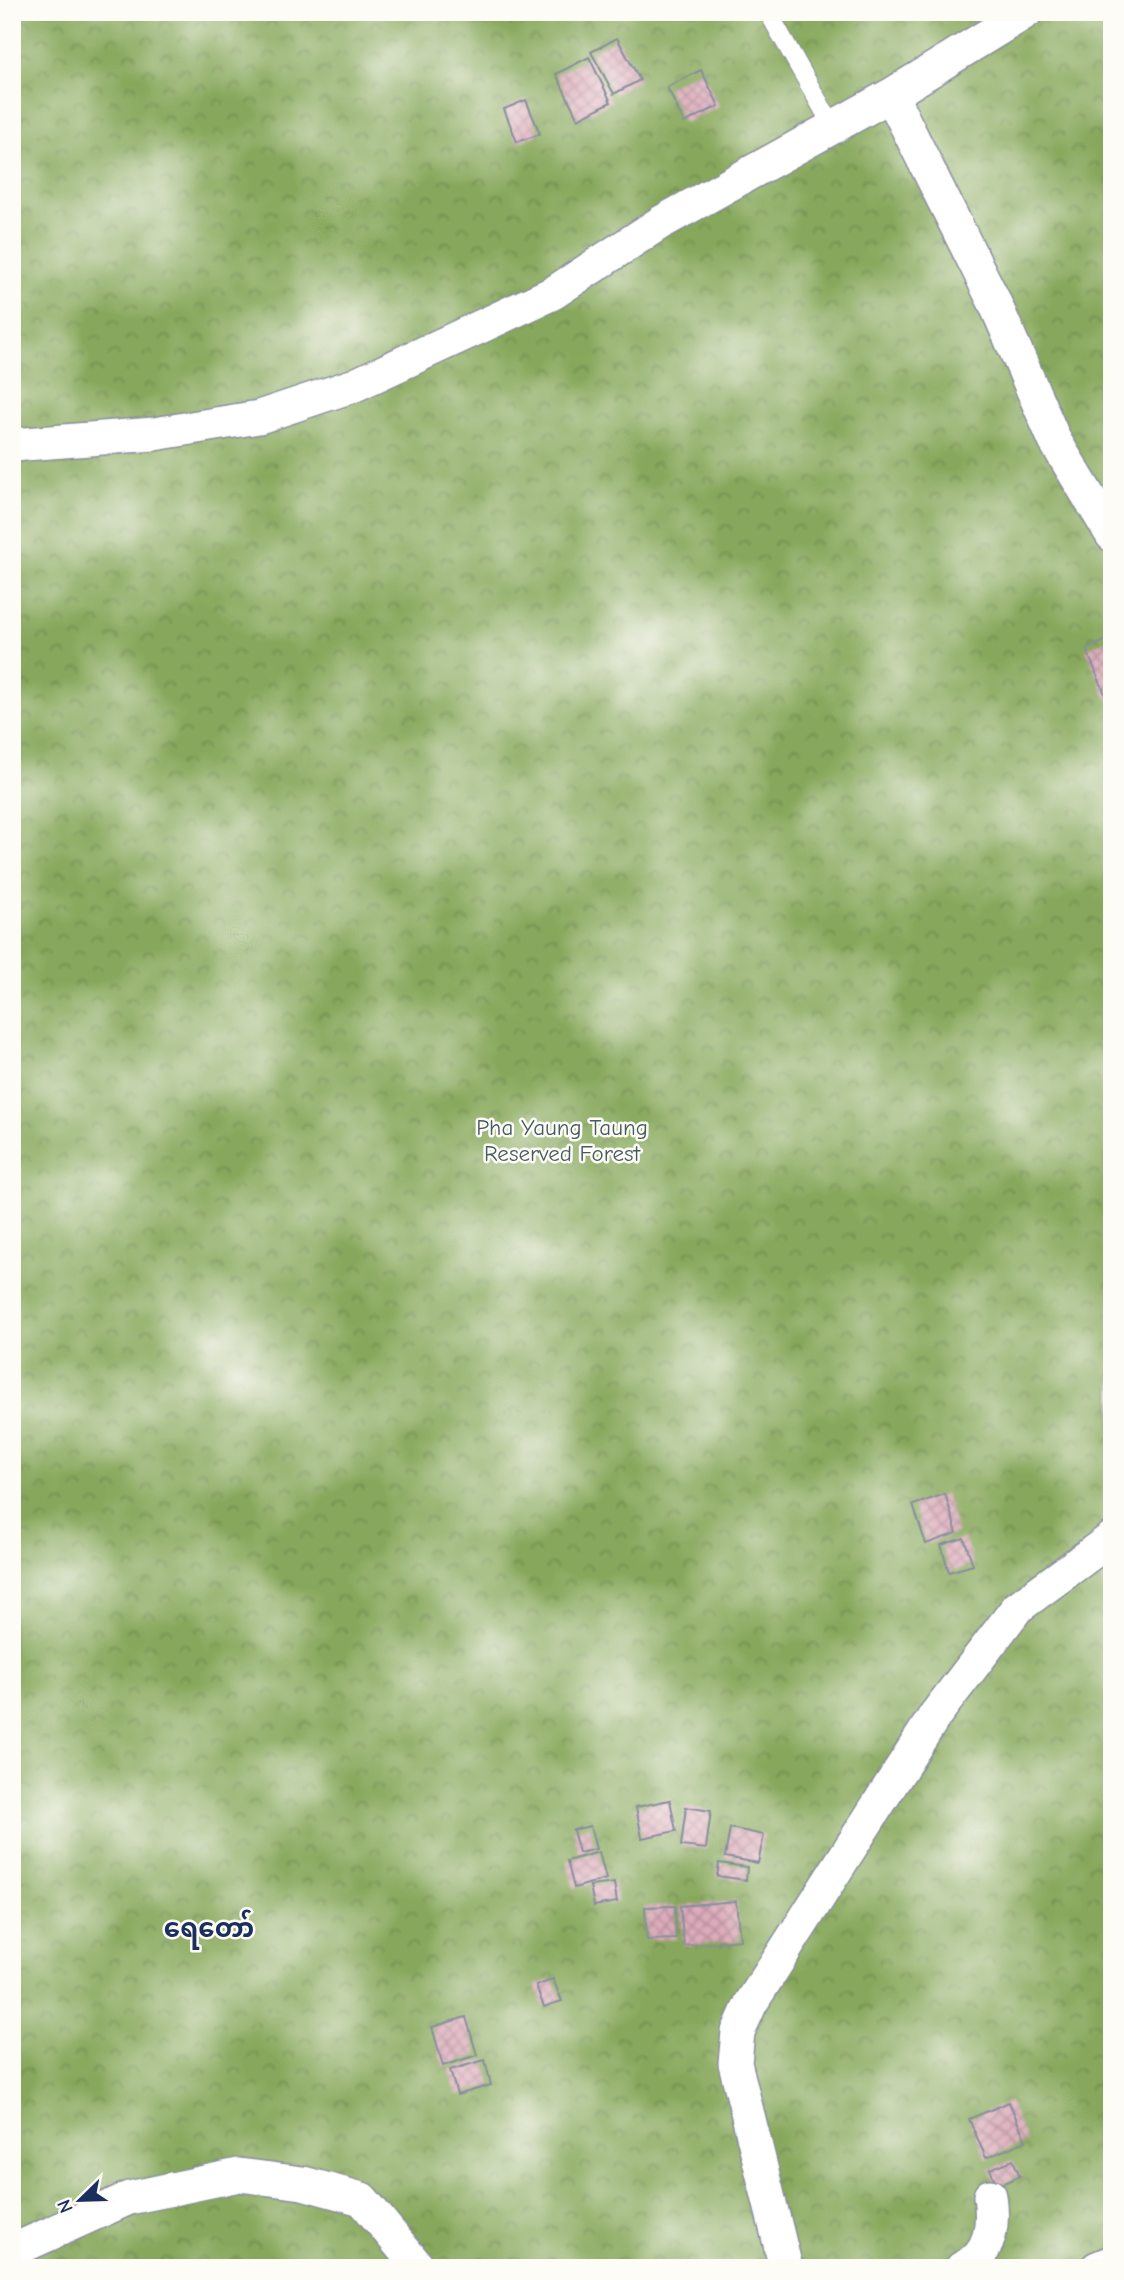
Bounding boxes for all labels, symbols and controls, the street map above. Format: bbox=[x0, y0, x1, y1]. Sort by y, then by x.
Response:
park label: Pha Yaung Taung Reserved Forest bbox=[476, 1114, 648, 1167]
district label: ရေတော် bbox=[164, 1909, 254, 1950]
north arrow bbox=[46, 2164, 116, 2234]
text: N bbox=[53, 2196, 78, 2216]

